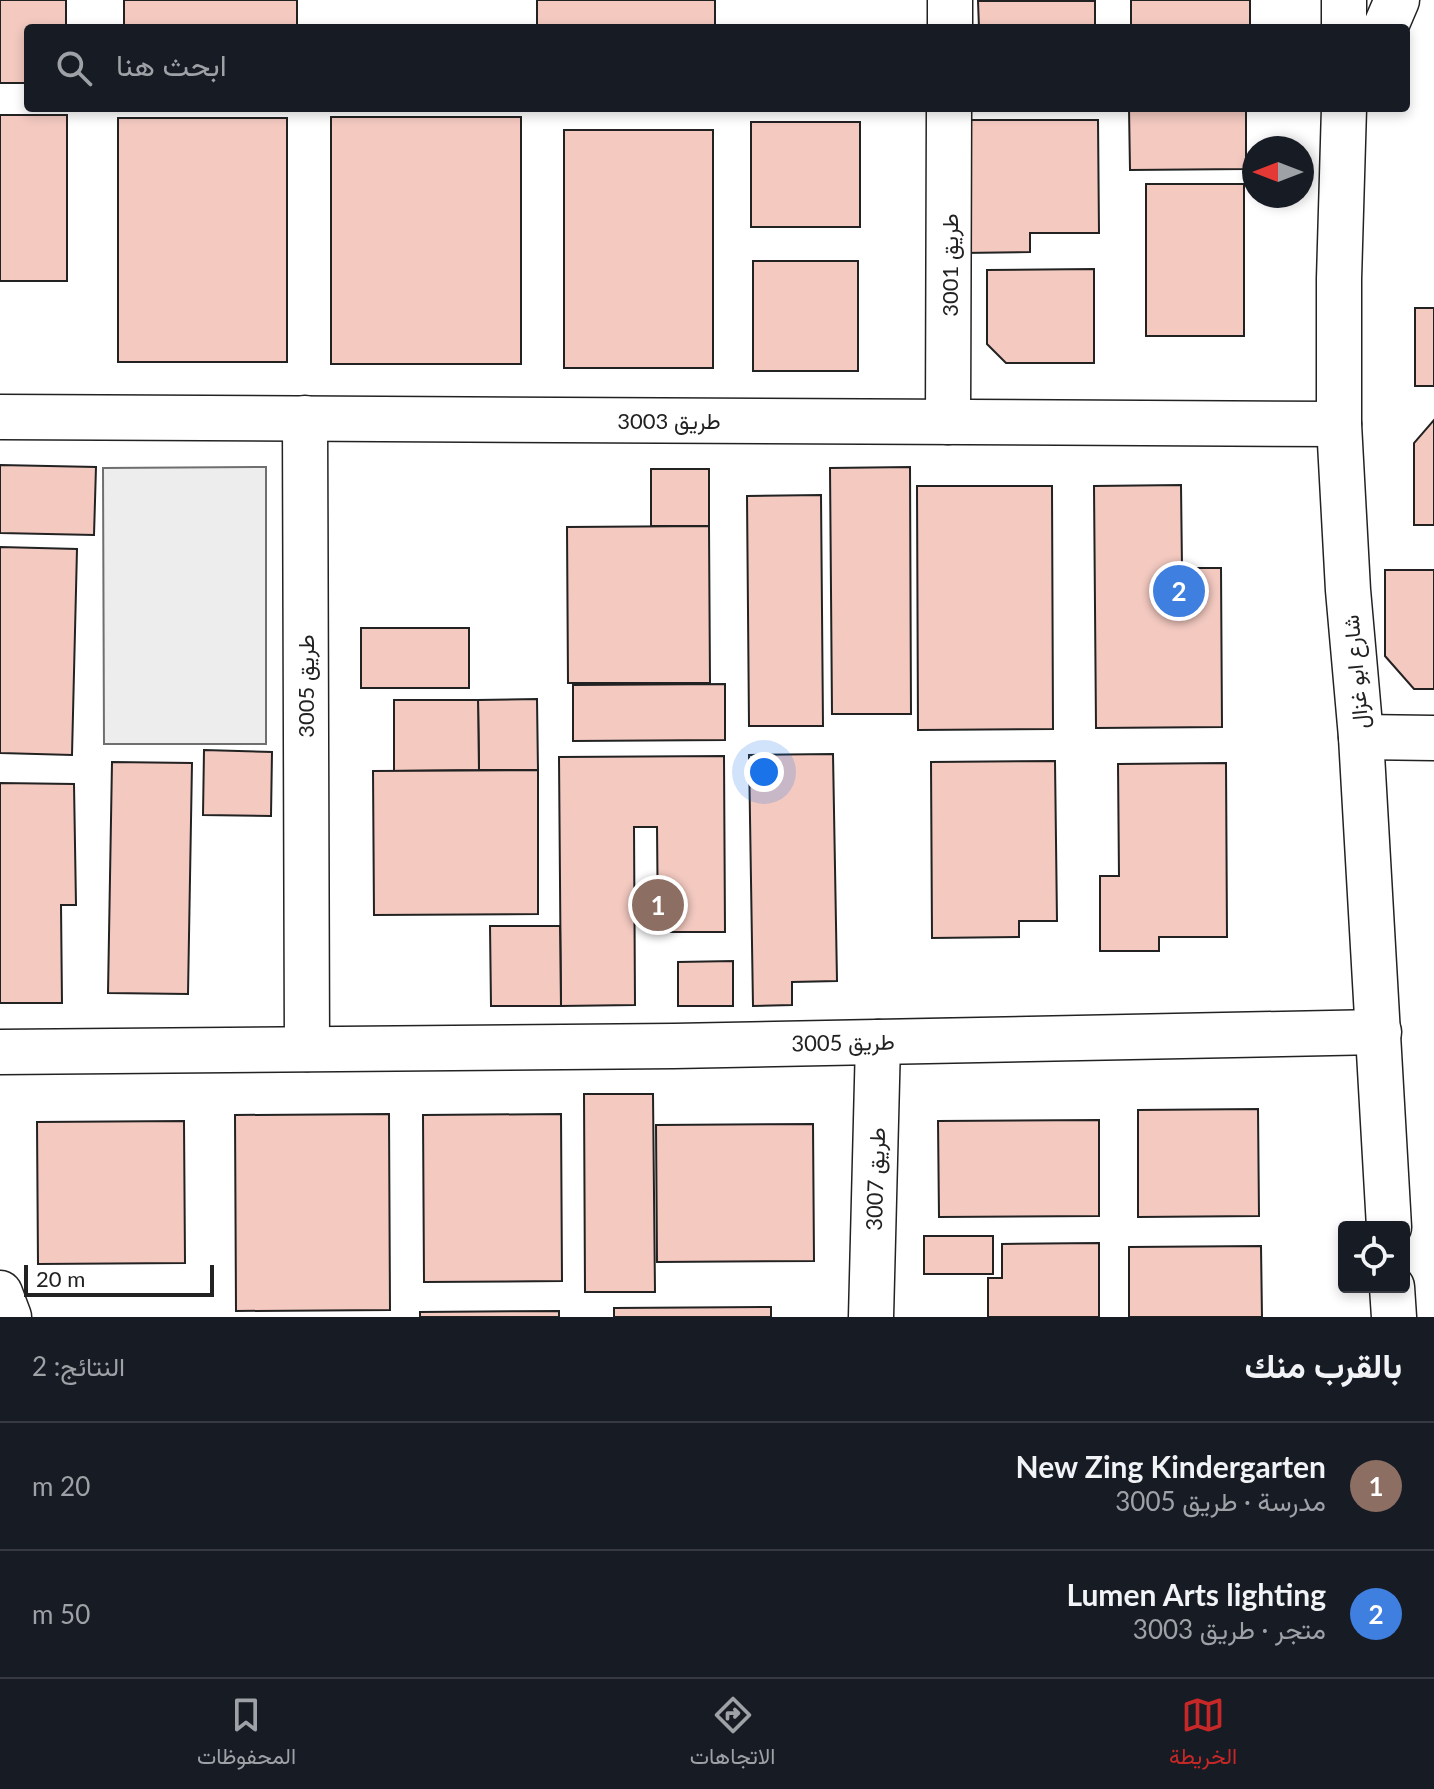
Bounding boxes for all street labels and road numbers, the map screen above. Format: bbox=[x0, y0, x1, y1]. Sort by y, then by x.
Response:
street label: طريق 3001 bbox=[936, 213, 964, 317]
street label: طريق 3003 bbox=[617, 407, 721, 435]
street label: شارع ابو غزال bbox=[1337, 614, 1375, 730]
street label: طريق 3005 bbox=[292, 634, 320, 738]
street label: طريق 3005 bbox=[791, 1028, 895, 1057]
street label: طريق 3007 bbox=[860, 1127, 891, 1231]

